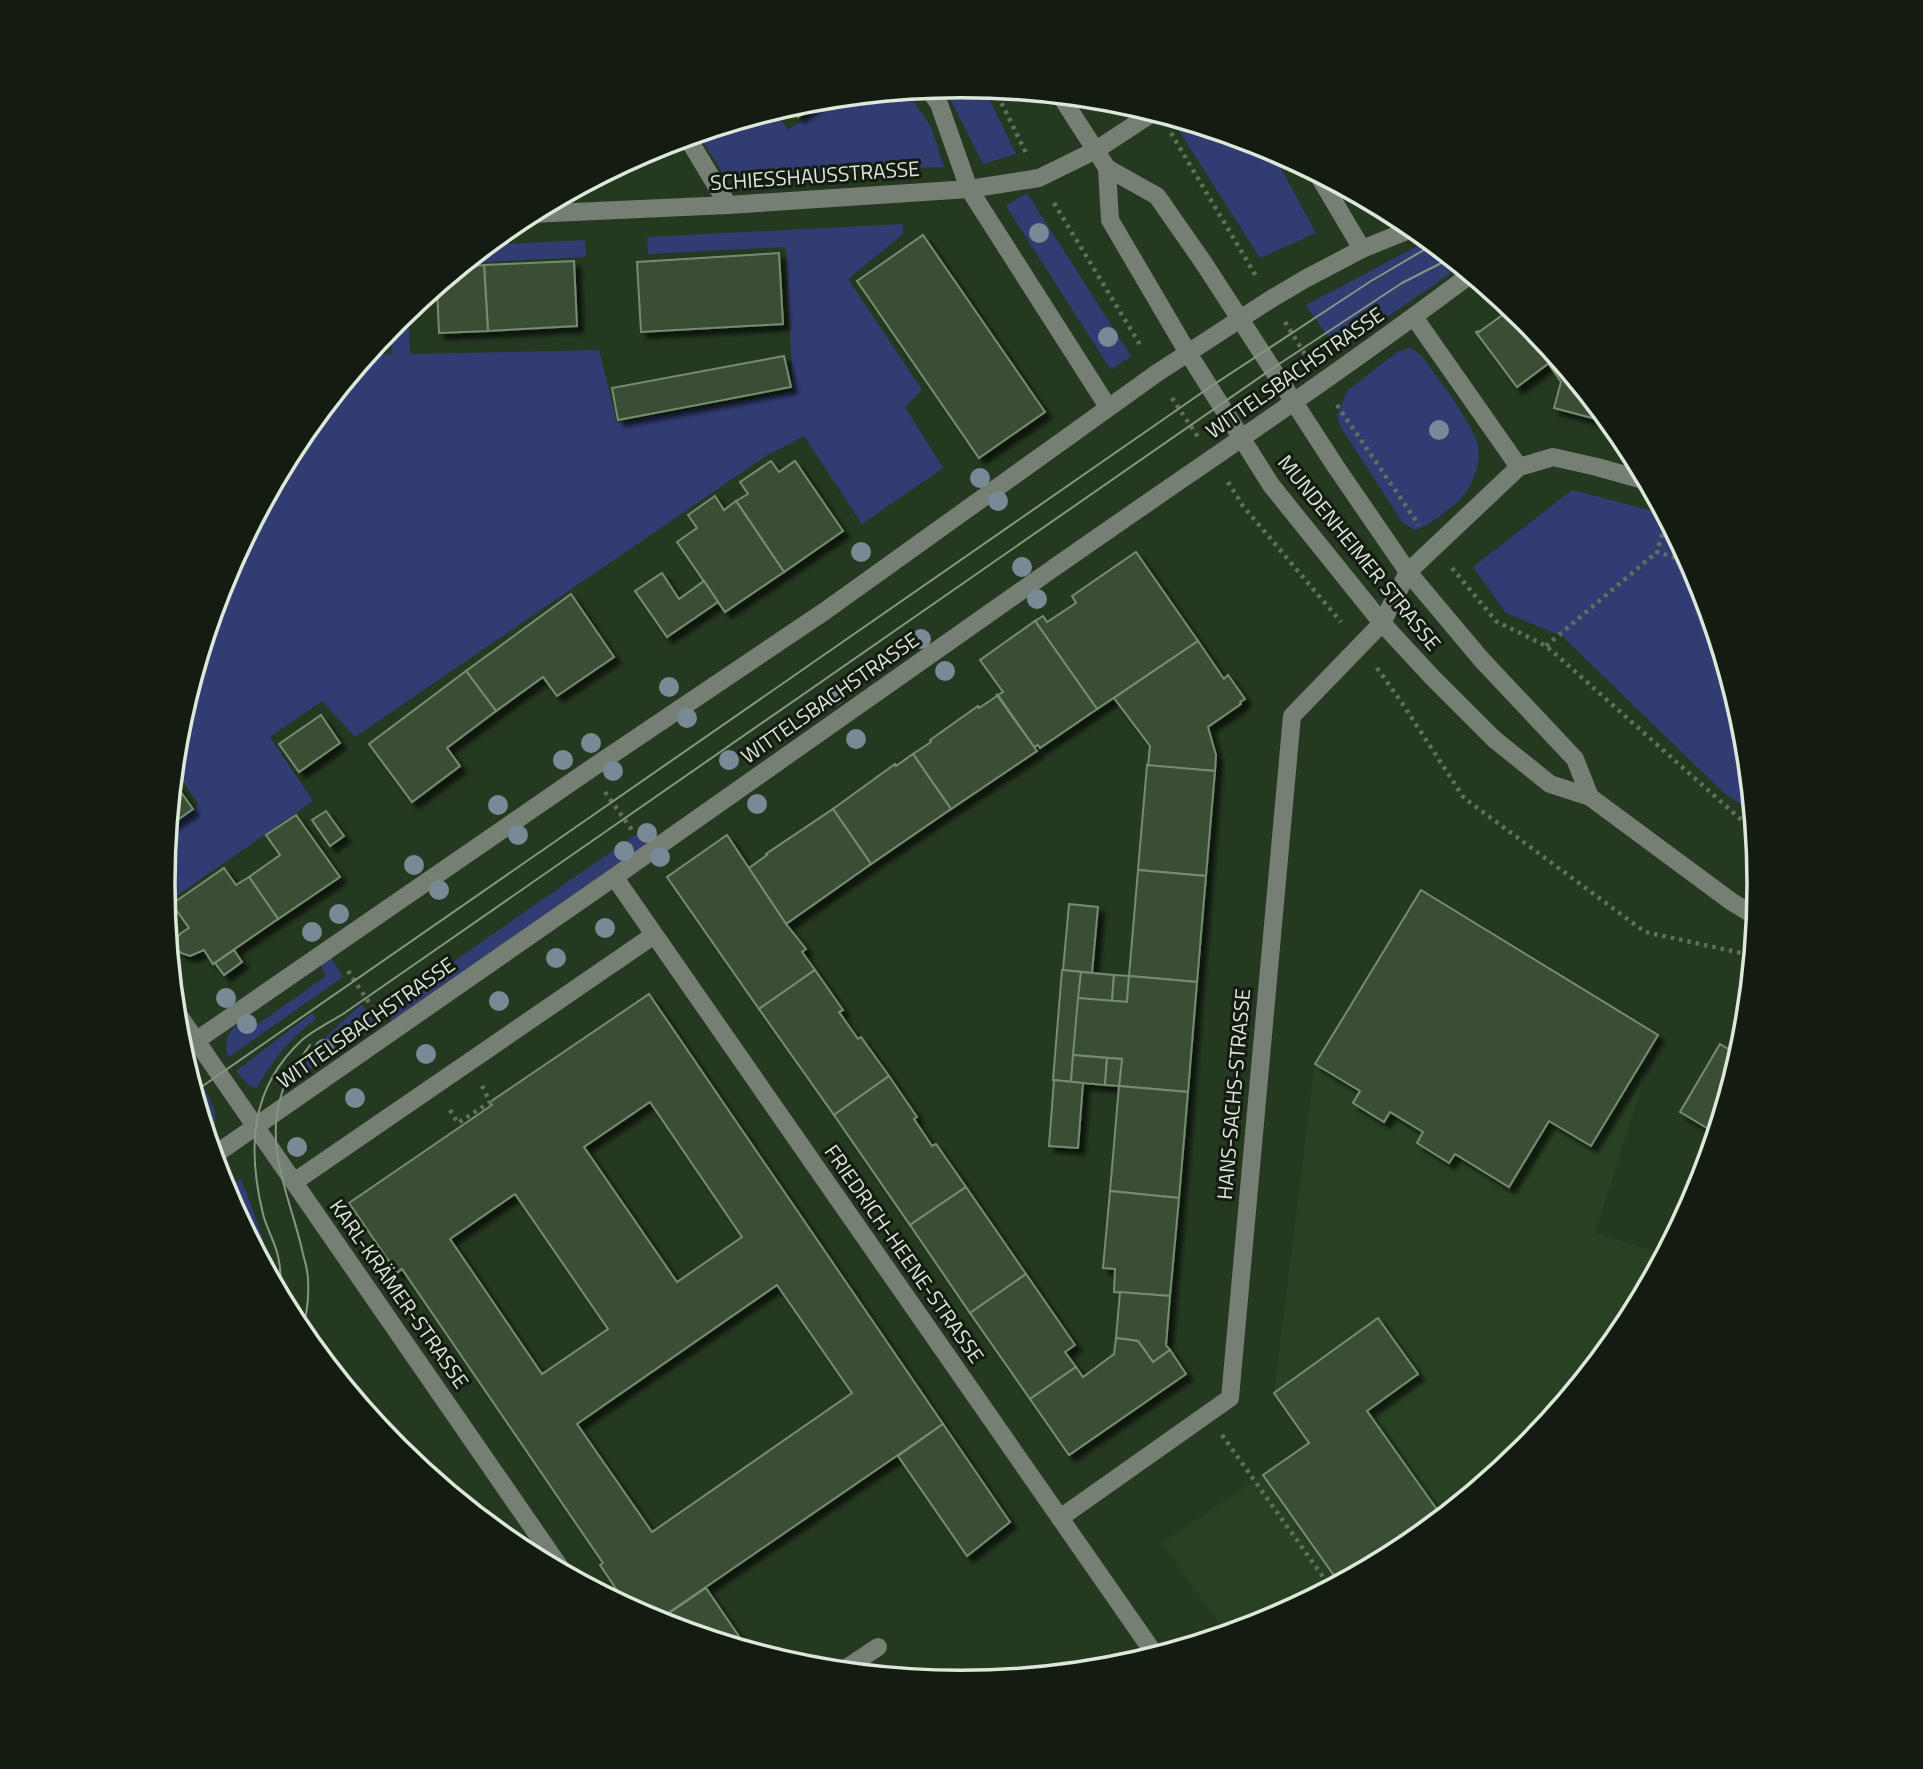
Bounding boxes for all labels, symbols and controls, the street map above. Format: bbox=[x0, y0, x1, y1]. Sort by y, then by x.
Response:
street label: SCHIESSHAUSSTRASSE bbox=[709, 152, 921, 198]
street label: WITTELSBACHSTRASSE bbox=[1199, 298, 1390, 446]
street label: MUNDENHEIMER STRASSE bbox=[1270, 447, 1449, 657]
street label: WITTELSBACHSTRASSE bbox=[734, 623, 925, 771]
street label: WITTELSBACHSTRASSE bbox=[270, 948, 461, 1096]
street label: HANS-SACHS-STRASSE bbox=[1208, 987, 1258, 1201]
street label: FRIEDRICH-HEENE-STRASSE bbox=[817, 1138, 993, 1369]
street label: KARL-KRÄMER-STRASSE bbox=[322, 1192, 477, 1395]

